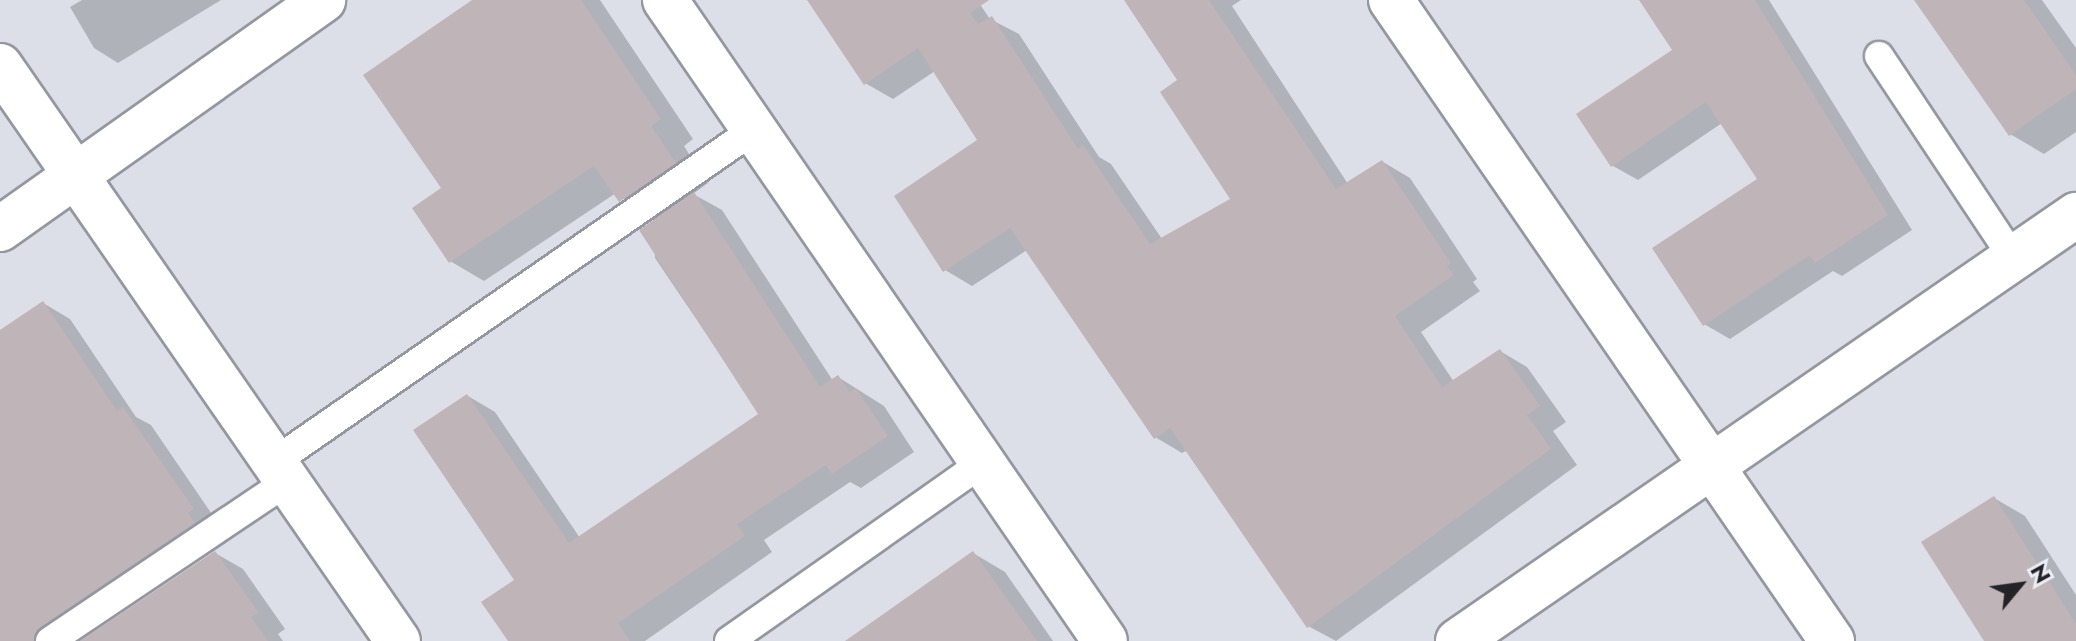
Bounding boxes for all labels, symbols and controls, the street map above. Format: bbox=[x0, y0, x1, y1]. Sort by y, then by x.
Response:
north arrow bbox=[1980, 545, 2060, 625]
text: N bbox=[2023, 558, 2059, 589]

